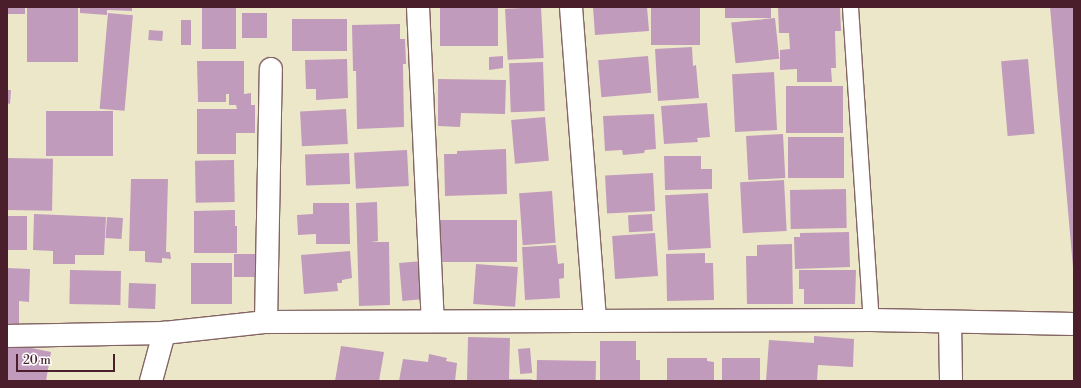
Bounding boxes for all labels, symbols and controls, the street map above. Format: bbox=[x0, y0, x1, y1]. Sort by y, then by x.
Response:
scale bar bbox=[18, 346, 117, 372]
text: 20 m bbox=[23, 353, 51, 368]

